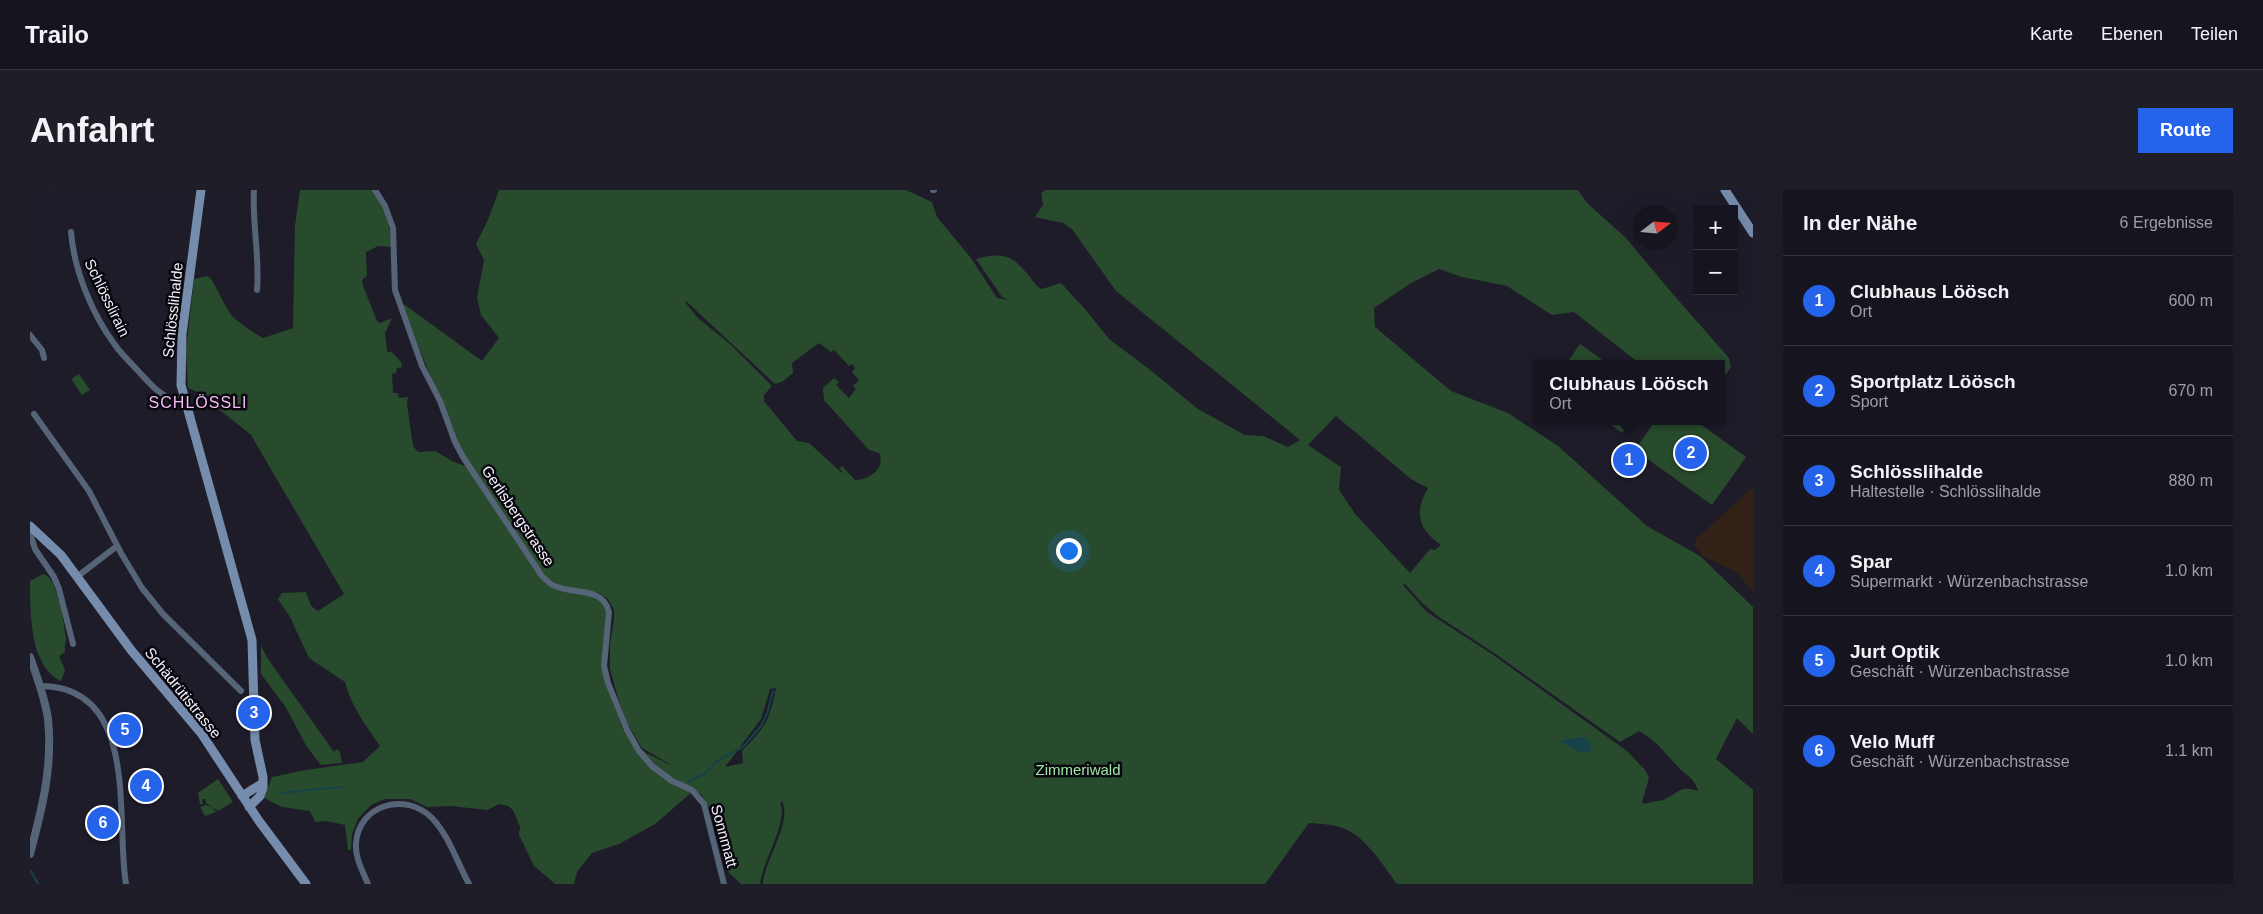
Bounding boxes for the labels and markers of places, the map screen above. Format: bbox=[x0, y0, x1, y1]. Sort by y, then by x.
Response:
pin: 2 bbox=[1675, 434, 1707, 472]
pin: 1 bbox=[1613, 441, 1645, 479]
pin: 3 bbox=[238, 694, 270, 732]
pin: 5 bbox=[109, 711, 141, 749]
pin: 4 bbox=[130, 767, 162, 805]
pin: 6 bbox=[87, 804, 119, 842]

